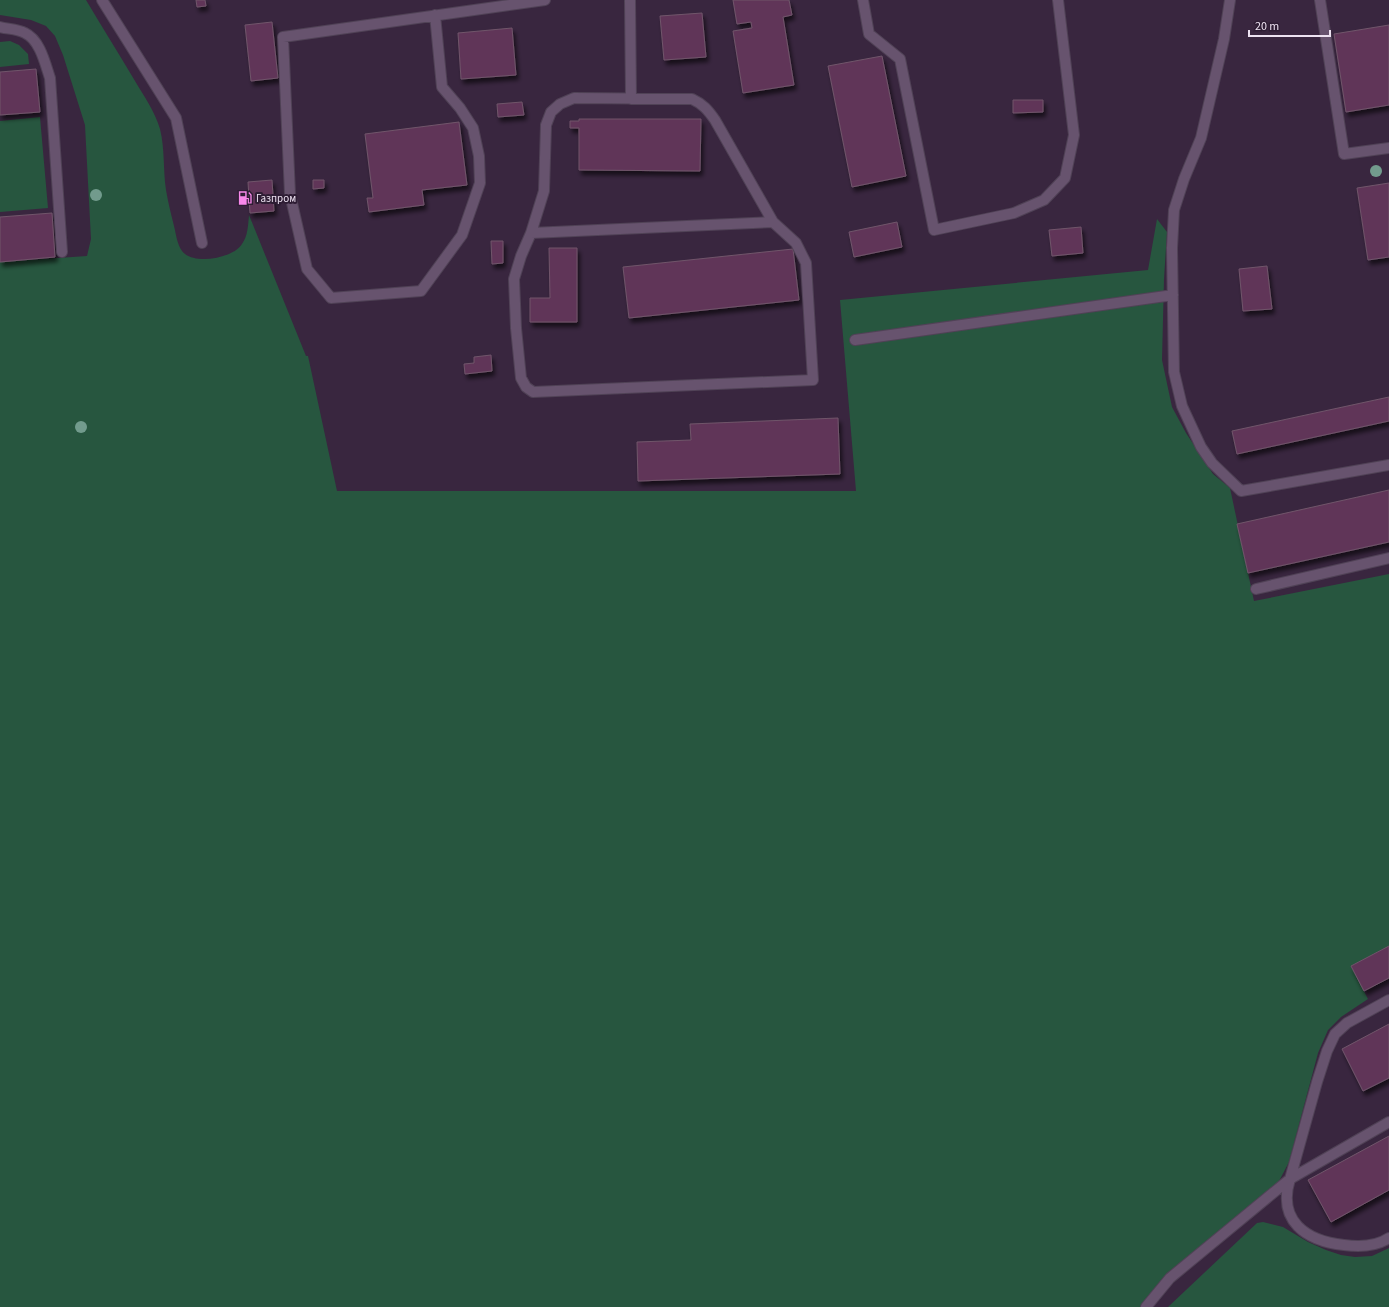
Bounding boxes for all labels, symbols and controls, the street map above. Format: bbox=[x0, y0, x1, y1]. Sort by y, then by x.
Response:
scale bar bbox=[1249, 12, 1330, 38]
text: 20 m bbox=[1255, 18, 1279, 35]
fuel station icon: Газпром bbox=[237, 190, 253, 206]
place label: Газпром bbox=[256, 191, 296, 206]

